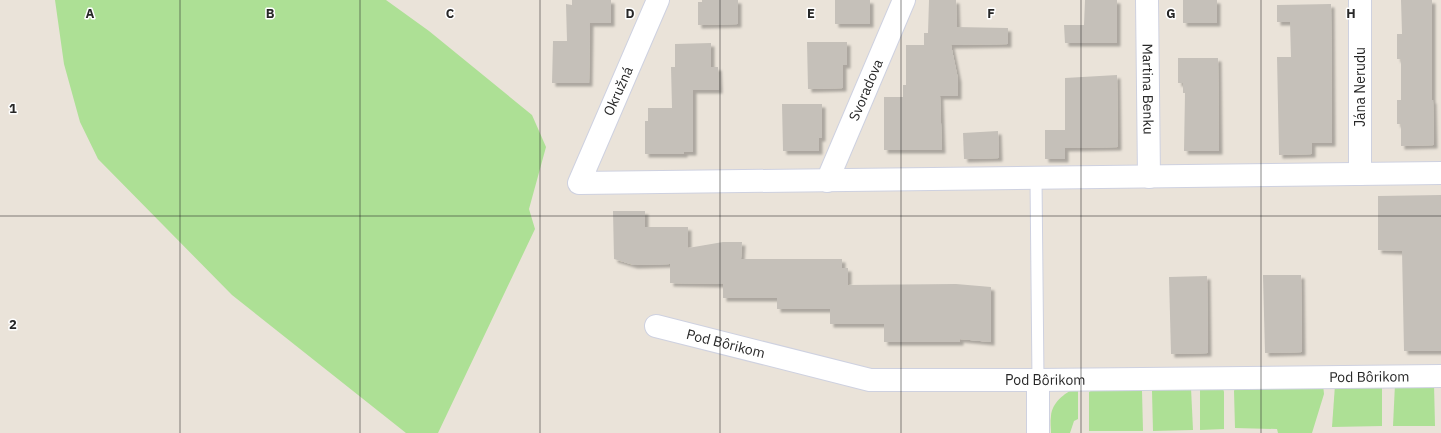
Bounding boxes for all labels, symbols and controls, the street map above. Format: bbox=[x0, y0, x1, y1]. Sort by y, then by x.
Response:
text: A bbox=[86, 5, 95, 22]
text: B bbox=[266, 5, 275, 22]
text: C bbox=[446, 5, 455, 22]
text: D bbox=[625, 5, 635, 22]
text: E bbox=[807, 5, 815, 22]
text: F bbox=[987, 5, 995, 22]
text: G bbox=[1166, 5, 1176, 22]
text: H bbox=[1346, 5, 1356, 22]
street label: Martina Benku bbox=[1138, 43, 1158, 135]
street label: Jána Nerudu bbox=[1351, 47, 1369, 127]
street label: Svoradova bbox=[845, 56, 887, 124]
street label: Okružná bbox=[599, 63, 637, 119]
text: 1 bbox=[9, 100, 17, 117]
text: 2 bbox=[9, 316, 17, 333]
street label: Pod Bôrikom bbox=[685, 325, 767, 362]
street label: Pod Bôrikom bbox=[1329, 367, 1410, 386]
street label: Pod Bôrikom bbox=[1005, 371, 1086, 389]

